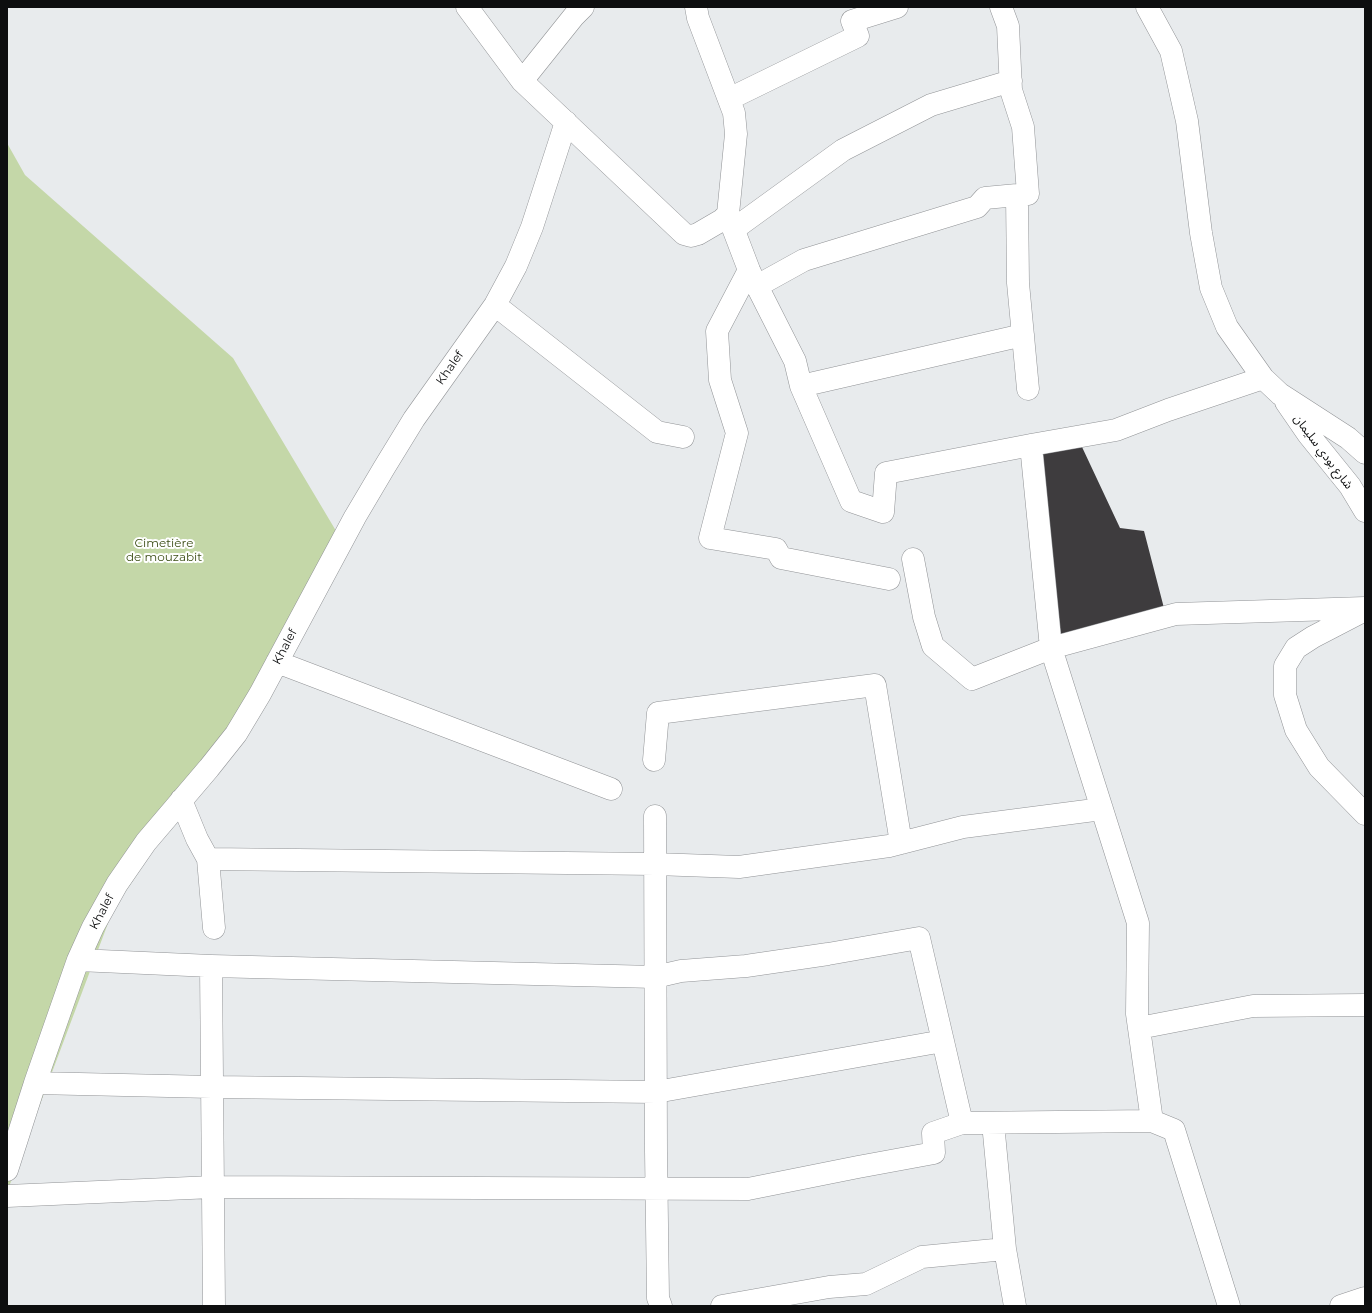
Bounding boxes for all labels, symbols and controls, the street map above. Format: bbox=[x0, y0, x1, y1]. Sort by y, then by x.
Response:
street label: Khalef bbox=[433, 348, 467, 388]
street label: شارع بودي سليمان bbox=[1290, 412, 1356, 492]
park label: Cimetière de mouzabit bbox=[126, 536, 202, 564]
street label: Khalef bbox=[270, 627, 300, 667]
street label: Khalef bbox=[87, 892, 117, 932]

